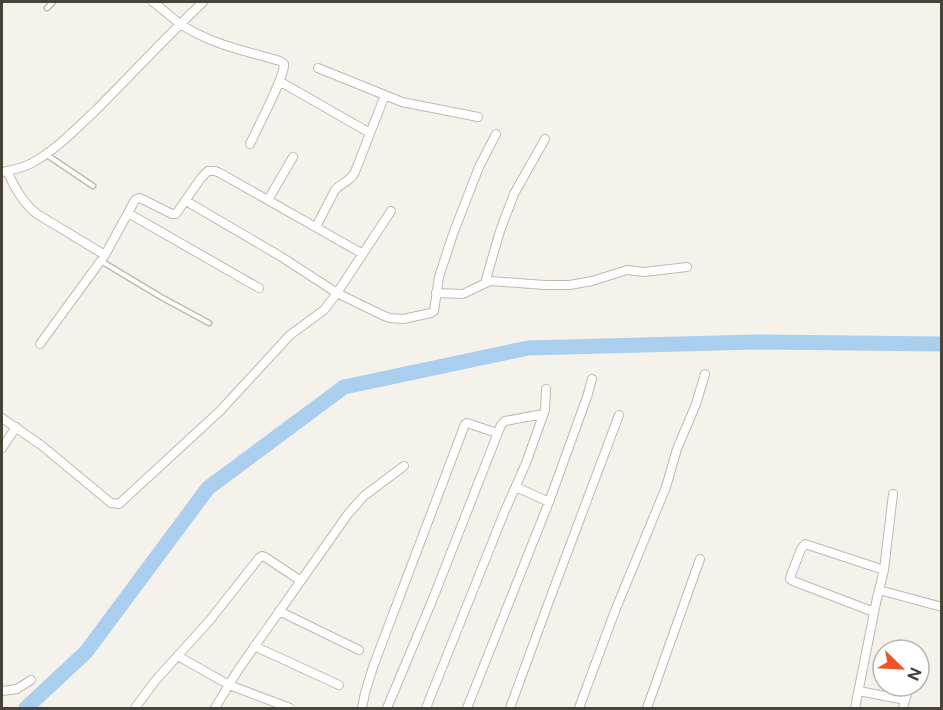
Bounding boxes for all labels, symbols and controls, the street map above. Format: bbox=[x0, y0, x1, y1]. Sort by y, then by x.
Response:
north arrow bbox=[871, 638, 931, 698]
text: N bbox=[903, 664, 925, 683]

